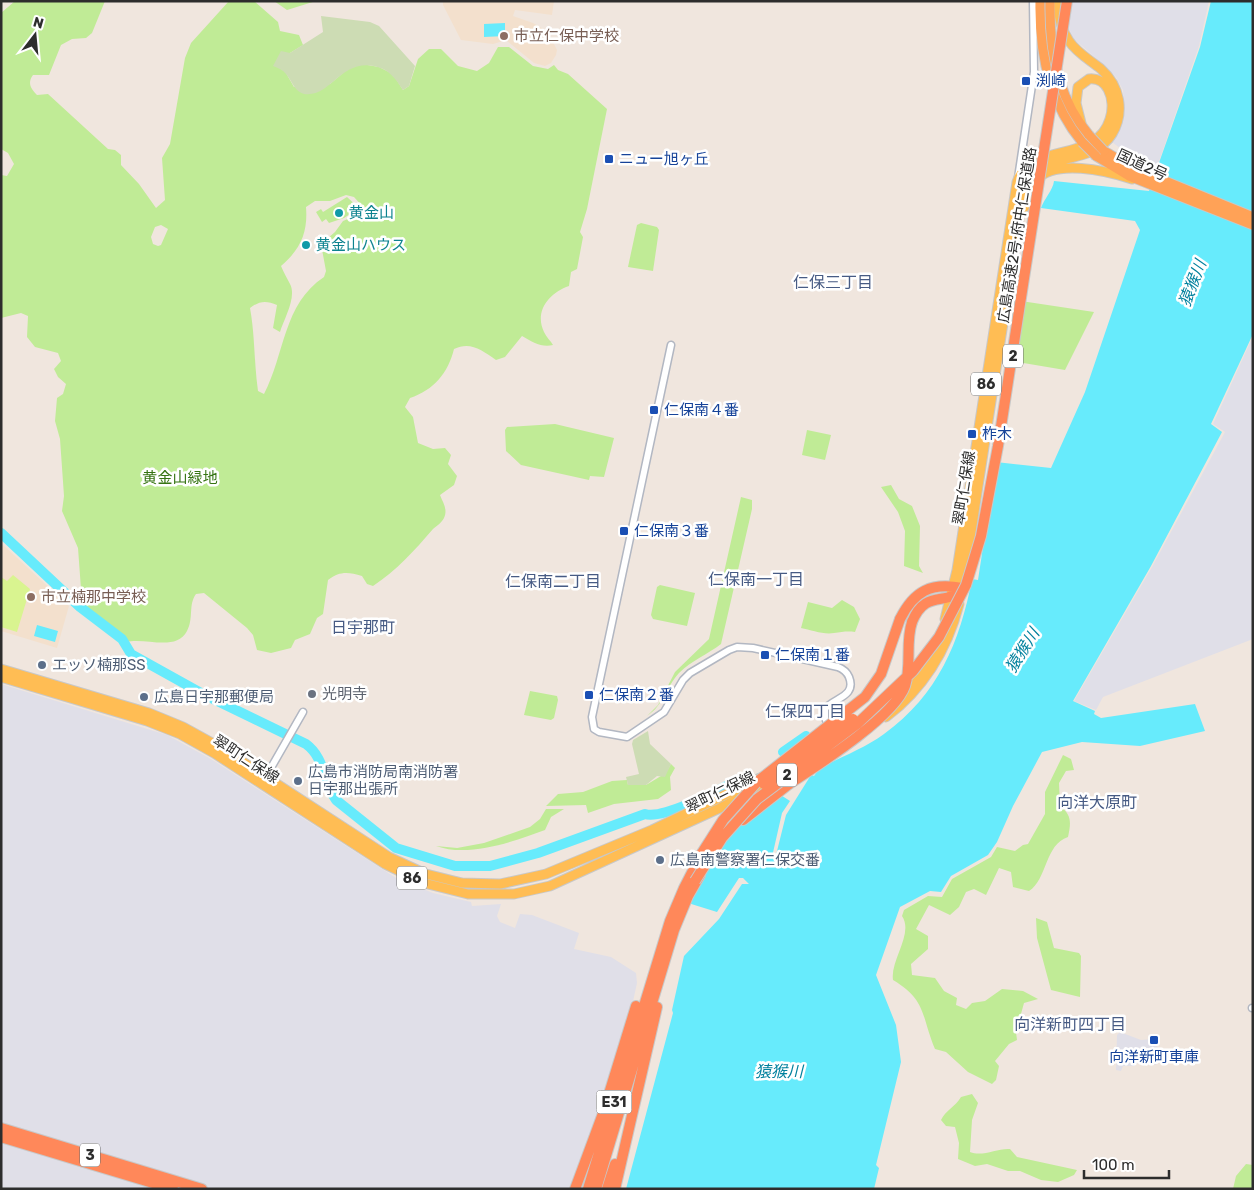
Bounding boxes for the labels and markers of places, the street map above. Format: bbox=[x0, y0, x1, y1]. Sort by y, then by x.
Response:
place label: 市立仁保中学校 bbox=[514, 27, 619, 45]
marker: 市立仁保中学校 bbox=[498, 30, 510, 42]
place label: 渕崎 bbox=[1036, 72, 1066, 90]
marker: 渕崎 bbox=[1020, 75, 1032, 87]
place label: ニュー旭ヶ丘 bbox=[619, 150, 709, 168]
marker: ニュー旭ヶ丘 bbox=[603, 153, 615, 165]
place label: 黄金山 bbox=[349, 204, 394, 222]
marker: 黄金山 bbox=[333, 207, 345, 219]
place label: 黄金山ハウス bbox=[316, 236, 406, 254]
marker: 黄金山ハウス bbox=[300, 239, 312, 251]
place label: 仁保南４番 bbox=[664, 401, 739, 419]
marker: 仁保南４番 bbox=[648, 404, 660, 416]
place label: 柞木 bbox=[982, 425, 1012, 443]
marker: 柞木 bbox=[966, 428, 978, 440]
place label: 仁保南３番 bbox=[634, 522, 709, 540]
marker: 仁保南３番 bbox=[618, 525, 630, 537]
place label: 市立楠那中学校 bbox=[41, 588, 146, 606]
marker: 市立楠那中学校 bbox=[25, 591, 37, 603]
place label: 仁保南１番 bbox=[775, 646, 850, 664]
marker: 仁保南１番 bbox=[759, 649, 771, 661]
place label: エッソ楠那SS bbox=[52, 656, 146, 674]
marker: エッソ楠那SS bbox=[36, 659, 48, 671]
place label: 光明寺 bbox=[322, 685, 367, 703]
place label: 仁保南２番 bbox=[599, 686, 674, 704]
place label: 広島日宇那郵便局 bbox=[154, 688, 274, 706]
marker: 光明寺 bbox=[306, 688, 318, 700]
marker: 仁保南２番 bbox=[583, 689, 595, 701]
marker: 広島日宇那郵便局 bbox=[138, 691, 150, 703]
place label: 広島市消防局南消防署 日宇那出張所 bbox=[308, 763, 458, 798]
marker: 広島市消防局南消防署 日宇那出張所 bbox=[292, 775, 304, 787]
place label: 広島南警察署仁保交番 bbox=[670, 851, 820, 869]
marker: 広島南警察署仁保交番 bbox=[654, 854, 666, 866]
marker: 向洋新町車庫 bbox=[1148, 1034, 1160, 1046]
place label: 向洋新町車庫 bbox=[1109, 1048, 1199, 1066]

